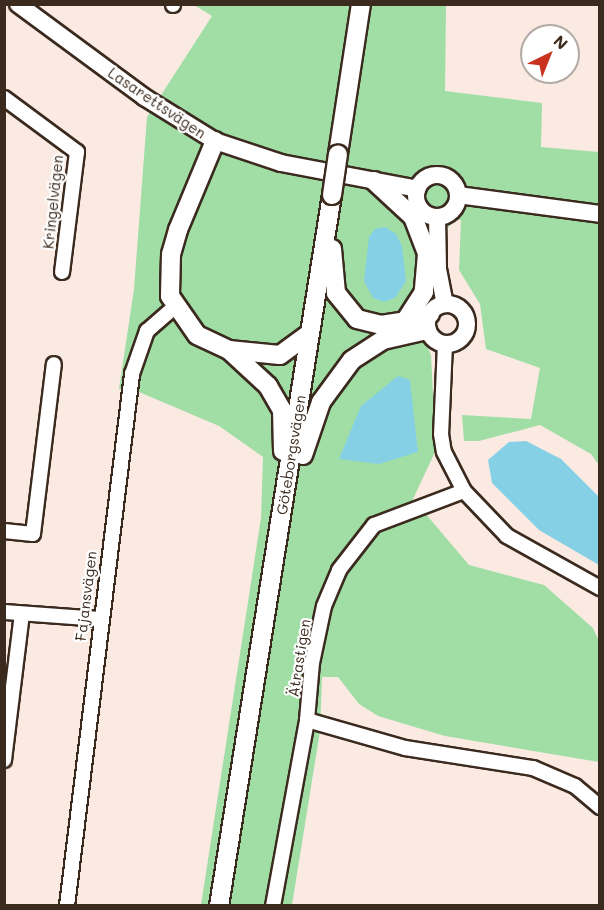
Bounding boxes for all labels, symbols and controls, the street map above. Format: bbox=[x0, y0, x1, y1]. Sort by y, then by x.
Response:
north arrow bbox=[520, 24, 580, 84]
text: N bbox=[550, 30, 573, 54]
street label: Lasarettsvägen bbox=[105, 64, 209, 142]
street label: Kringelvägen bbox=[39, 154, 67, 250]
street label: Göteborgsvägen bbox=[273, 394, 309, 516]
street label: Fajansvägen bbox=[72, 550, 100, 642]
street label: Ätrastigen bbox=[284, 618, 314, 698]

